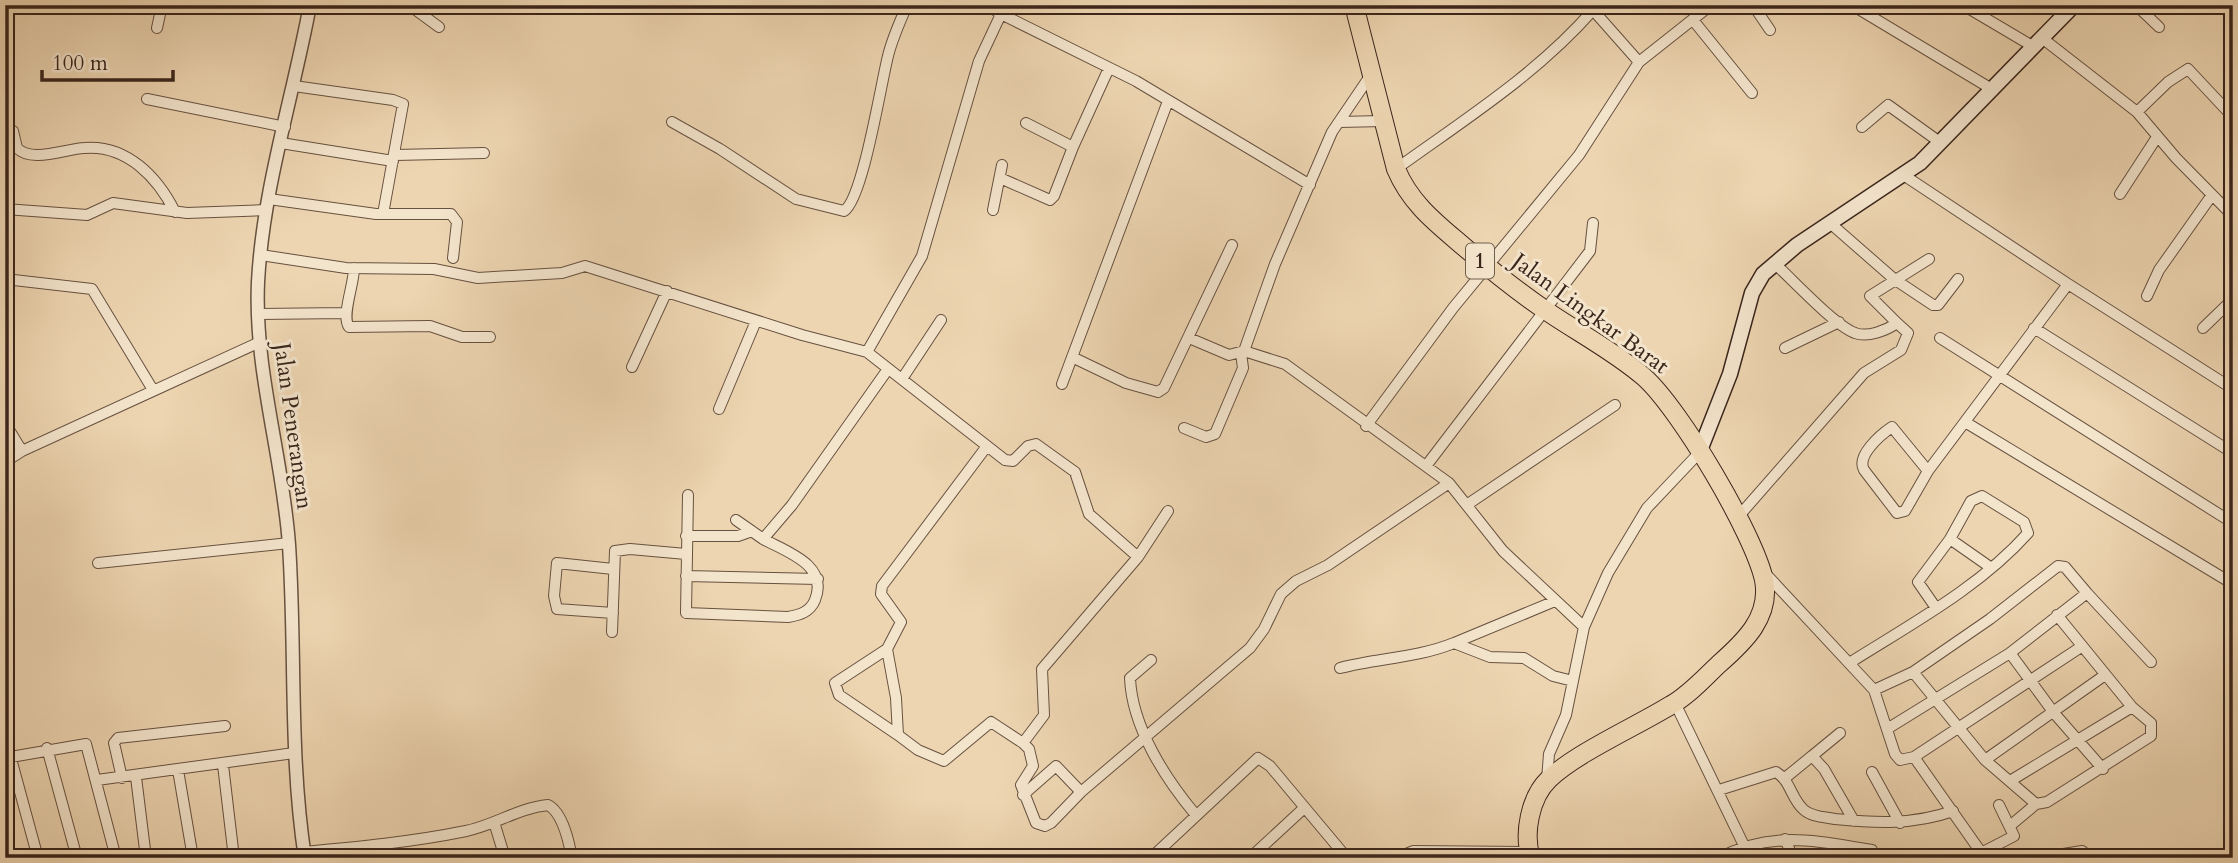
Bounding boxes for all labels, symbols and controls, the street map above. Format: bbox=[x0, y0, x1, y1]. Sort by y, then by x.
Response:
scale bar bbox=[42, 38, 173, 82]
text: 100 m bbox=[52, 49, 108, 78]
road number: 1 bbox=[1466, 244, 1494, 278]
street label: Jalan Lingkar Barat bbox=[1503, 244, 1675, 381]
street label: Jalan Penerangan bbox=[266, 338, 321, 511]

